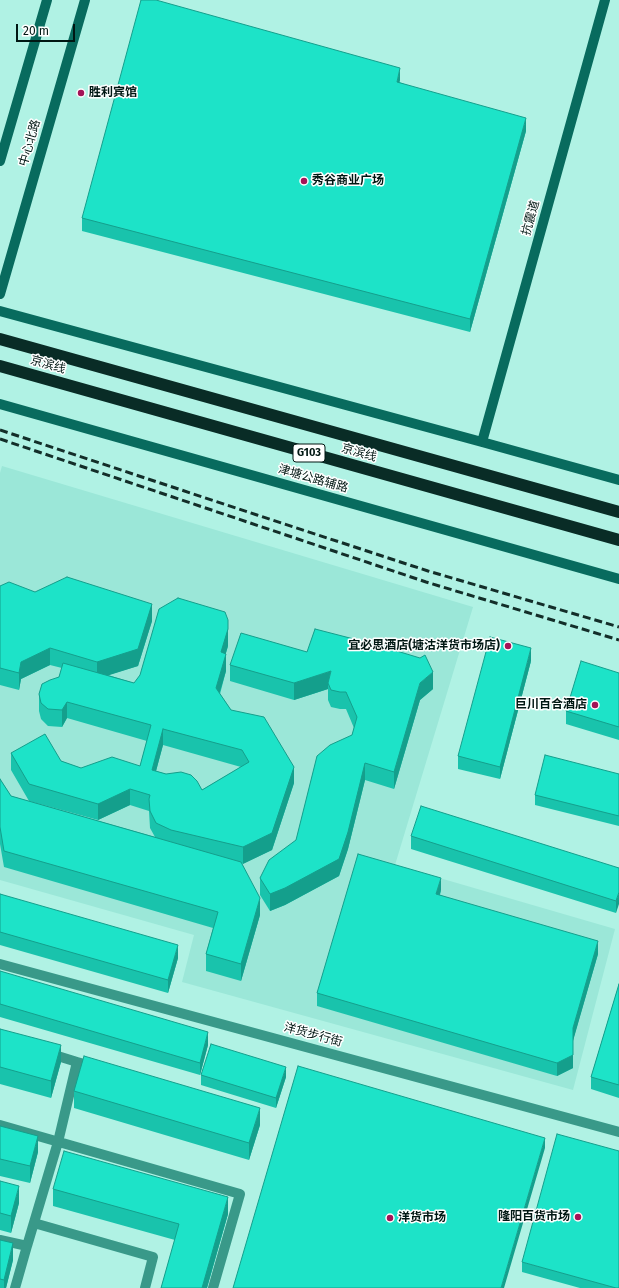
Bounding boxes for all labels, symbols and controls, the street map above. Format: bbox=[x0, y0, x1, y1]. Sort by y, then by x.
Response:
scale bar bbox=[18, 16, 77, 42]
text: 20 m bbox=[23, 24, 49, 38]
place label: 胜利宾馆 bbox=[89, 86, 137, 100]
marker: 胜利宾馆 bbox=[76, 88, 86, 98]
street label: 中心北路 bbox=[16, 118, 44, 168]
place label: 秀谷商业广场 bbox=[312, 174, 384, 188]
marker: 秀谷商业广场 bbox=[299, 176, 309, 186]
street label: 抗震道 bbox=[519, 199, 543, 237]
street label: 京滨线 bbox=[29, 353, 67, 377]
street label: 京滨线 bbox=[340, 441, 378, 465]
road number: G103 bbox=[293, 444, 325, 462]
street label: 津塘公路辅路 bbox=[276, 462, 350, 496]
place label: 宜必思酒店(塘沽洋货市场店) bbox=[348, 639, 500, 653]
marker: 宜必思酒店(塘沽洋货市场店) bbox=[503, 641, 513, 651]
place label: 巨川百合酒店 bbox=[515, 698, 587, 712]
marker: 巨川百合酒店 bbox=[590, 700, 600, 710]
street label: 洋货步行街 bbox=[282, 1020, 344, 1050]
place label: 隆阳百货市场 bbox=[498, 1210, 570, 1224]
place label: 洋货市场 bbox=[398, 1211, 446, 1225]
marker: 隆阳百货市场 bbox=[573, 1212, 583, 1222]
marker: 洋货市场 bbox=[385, 1213, 395, 1223]

